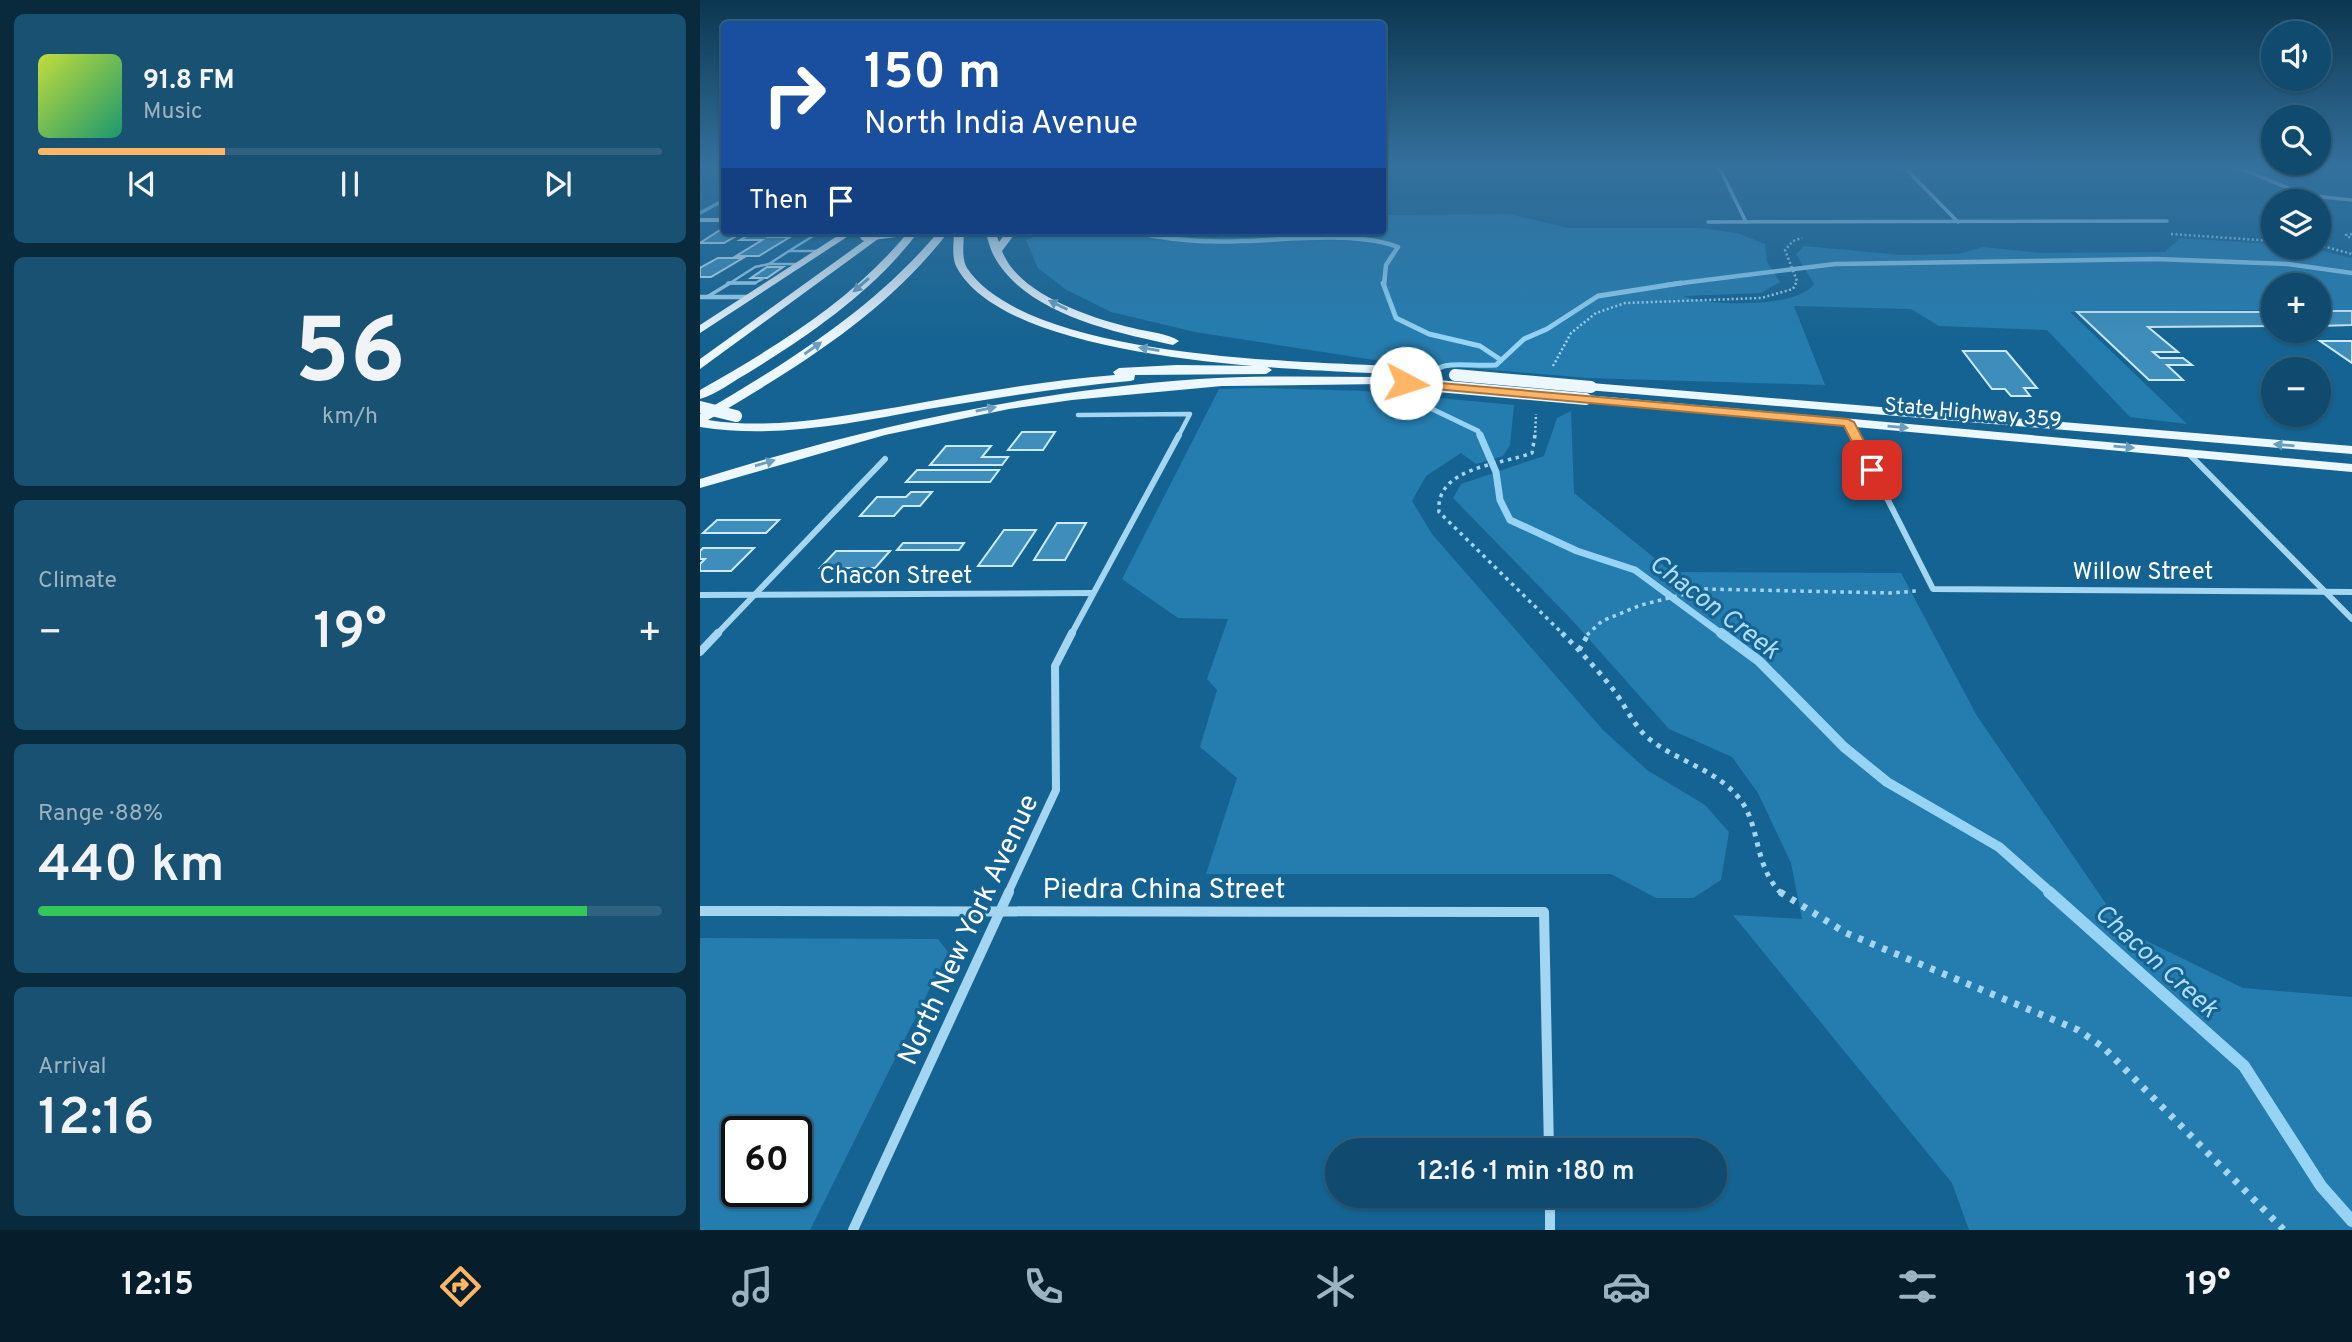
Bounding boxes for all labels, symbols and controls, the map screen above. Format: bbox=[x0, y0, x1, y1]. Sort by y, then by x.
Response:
map controls bbox=[2261, 21, 2331, 427]
button: sound bbox=[2261, 21, 2331, 91]
text: 150 m bbox=[864, 44, 1001, 106]
icon: right bbox=[749, 49, 840, 140]
text: 91.8 FM bbox=[143, 65, 235, 98]
text: Music bbox=[143, 98, 203, 127]
text: North India Avenue bbox=[864, 105, 1138, 145]
button: search bbox=[2261, 105, 2331, 175]
icon: previous bbox=[123, 165, 161, 203]
icon: pause bbox=[331, 165, 369, 203]
icon: next bbox=[539, 165, 577, 203]
icon: arrive bbox=[822, 182, 860, 220]
text: Then bbox=[749, 185, 808, 218]
button: layers bbox=[2261, 189, 2331, 259]
button: + bbox=[2261, 273, 2331, 343]
one-way arrow bbox=[853, 277, 870, 292]
text: 56 bbox=[294, 300, 406, 415]
one-way arrow bbox=[1048, 300, 1068, 311]
one-way arrow bbox=[804, 341, 822, 355]
one-way arrow bbox=[1138, 343, 1160, 354]
position arrow bbox=[1369, 346, 1443, 420]
button: − bbox=[2261, 357, 2331, 427]
street label: State Highway 359 bbox=[1883, 392, 2063, 435]
text: km/h bbox=[322, 403, 378, 432]
one-way arrow bbox=[975, 403, 997, 414]
one-way arrow bbox=[1887, 422, 1909, 433]
one-way arrow bbox=[2273, 439, 2295, 450]
pin bbox=[1842, 440, 1902, 500]
one-way arrow bbox=[2113, 442, 2135, 453]
icon: arrive bbox=[1853, 451, 1891, 489]
one-way arrow bbox=[755, 457, 776, 467]
water label: Chacon Creek bbox=[1642, 548, 1786, 668]
street label: Willow Street bbox=[2073, 558, 2213, 588]
street label: Chacon Street bbox=[820, 562, 972, 592]
text: Climate bbox=[38, 567, 117, 596]
text: 19° bbox=[313, 601, 387, 667]
text: − bbox=[38, 610, 63, 659]
text: + bbox=[637, 610, 662, 659]
street label: North New York Avenue bbox=[891, 789, 1048, 1071]
text: Range · 88% bbox=[38, 800, 163, 829]
text: 440 km bbox=[38, 834, 225, 900]
street label: Piedra China Street bbox=[1043, 873, 1285, 909]
water label: Chacon Creek bbox=[2087, 898, 2225, 1027]
text: Arrival bbox=[38, 1053, 107, 1082]
text: 12:16 bbox=[38, 1087, 154, 1153]
speed limit sign: 60 bbox=[721, 1116, 812, 1207]
text: 12:16 · 1 min · 180 m bbox=[1418, 1156, 1634, 1189]
icon: directions bbox=[436, 1262, 485, 1311]
icon: music bbox=[728, 1262, 777, 1311]
icon: phone bbox=[1019, 1262, 1068, 1311]
icon: climate bbox=[1311, 1262, 1360, 1311]
icon: car bbox=[1602, 1262, 1651, 1311]
icon: filters bbox=[1893, 1262, 1942, 1311]
text: 12:15 bbox=[121, 1266, 194, 1306]
text: 19° bbox=[2185, 1266, 2231, 1306]

